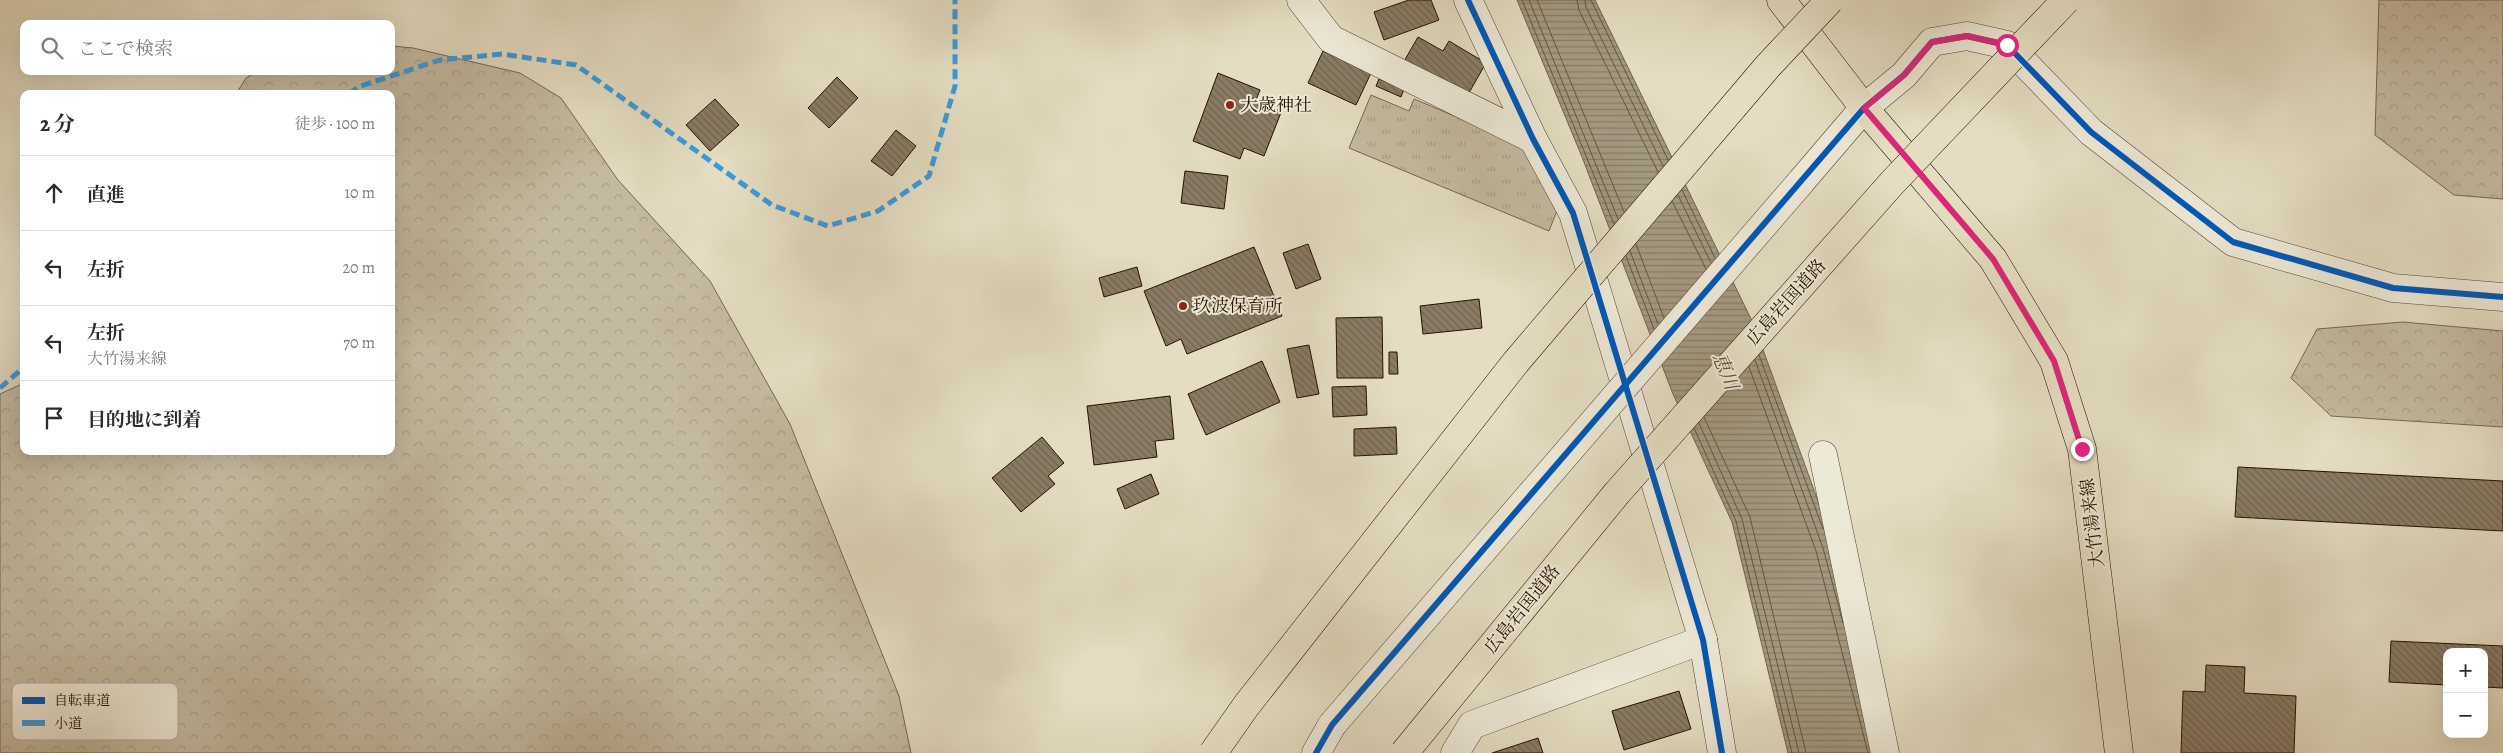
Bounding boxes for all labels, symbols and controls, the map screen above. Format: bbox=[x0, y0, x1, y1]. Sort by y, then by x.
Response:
search box bbox=[20, 20, 395, 75]
icon: search bbox=[38, 34, 66, 62]
route start bbox=[1996, 34, 2019, 57]
text: ここで検索 bbox=[78, 36, 173, 62]
place label: 大歳神社 bbox=[1240, 93, 1312, 117]
marker: 大歳神社 bbox=[1224, 99, 1236, 111]
text: 2 分 bbox=[40, 110, 75, 138]
text: 徒歩 · 100 m bbox=[294, 113, 375, 135]
icon: ahead bbox=[40, 179, 68, 207]
text: 直進 bbox=[87, 182, 125, 208]
text: 10 m bbox=[345, 182, 375, 204]
icon: left bbox=[40, 254, 68, 282]
street label: 広島岩国道路 bbox=[1741, 254, 1831, 350]
text: 左折 bbox=[87, 257, 125, 283]
text: 20 m bbox=[342, 257, 375, 279]
place label: 玖波保育所 bbox=[1193, 294, 1283, 318]
marker: 玖波保育所 bbox=[1177, 300, 1189, 312]
text: 左折 bbox=[87, 320, 125, 346]
icon: left bbox=[40, 329, 68, 357]
text: 70 m bbox=[343, 332, 375, 354]
text: 大竹湯来線 bbox=[87, 348, 167, 370]
water label: 恵川 bbox=[1706, 349, 1745, 396]
icon: arrive bbox=[40, 404, 68, 432]
text: 目的地に到着 bbox=[87, 407, 201, 433]
route end bbox=[2071, 438, 2094, 461]
street label: 大竹湯来線 bbox=[2075, 477, 2109, 569]
street label: 広島岩国道路 bbox=[1479, 559, 1565, 659]
map controls bbox=[2443, 648, 2488, 738]
button: + bbox=[2443, 648, 2488, 693]
legend bbox=[12, 683, 178, 740]
text: 自転車道 bbox=[54, 691, 110, 710]
button: − bbox=[2443, 693, 2488, 738]
text: 小道 bbox=[54, 714, 82, 733]

